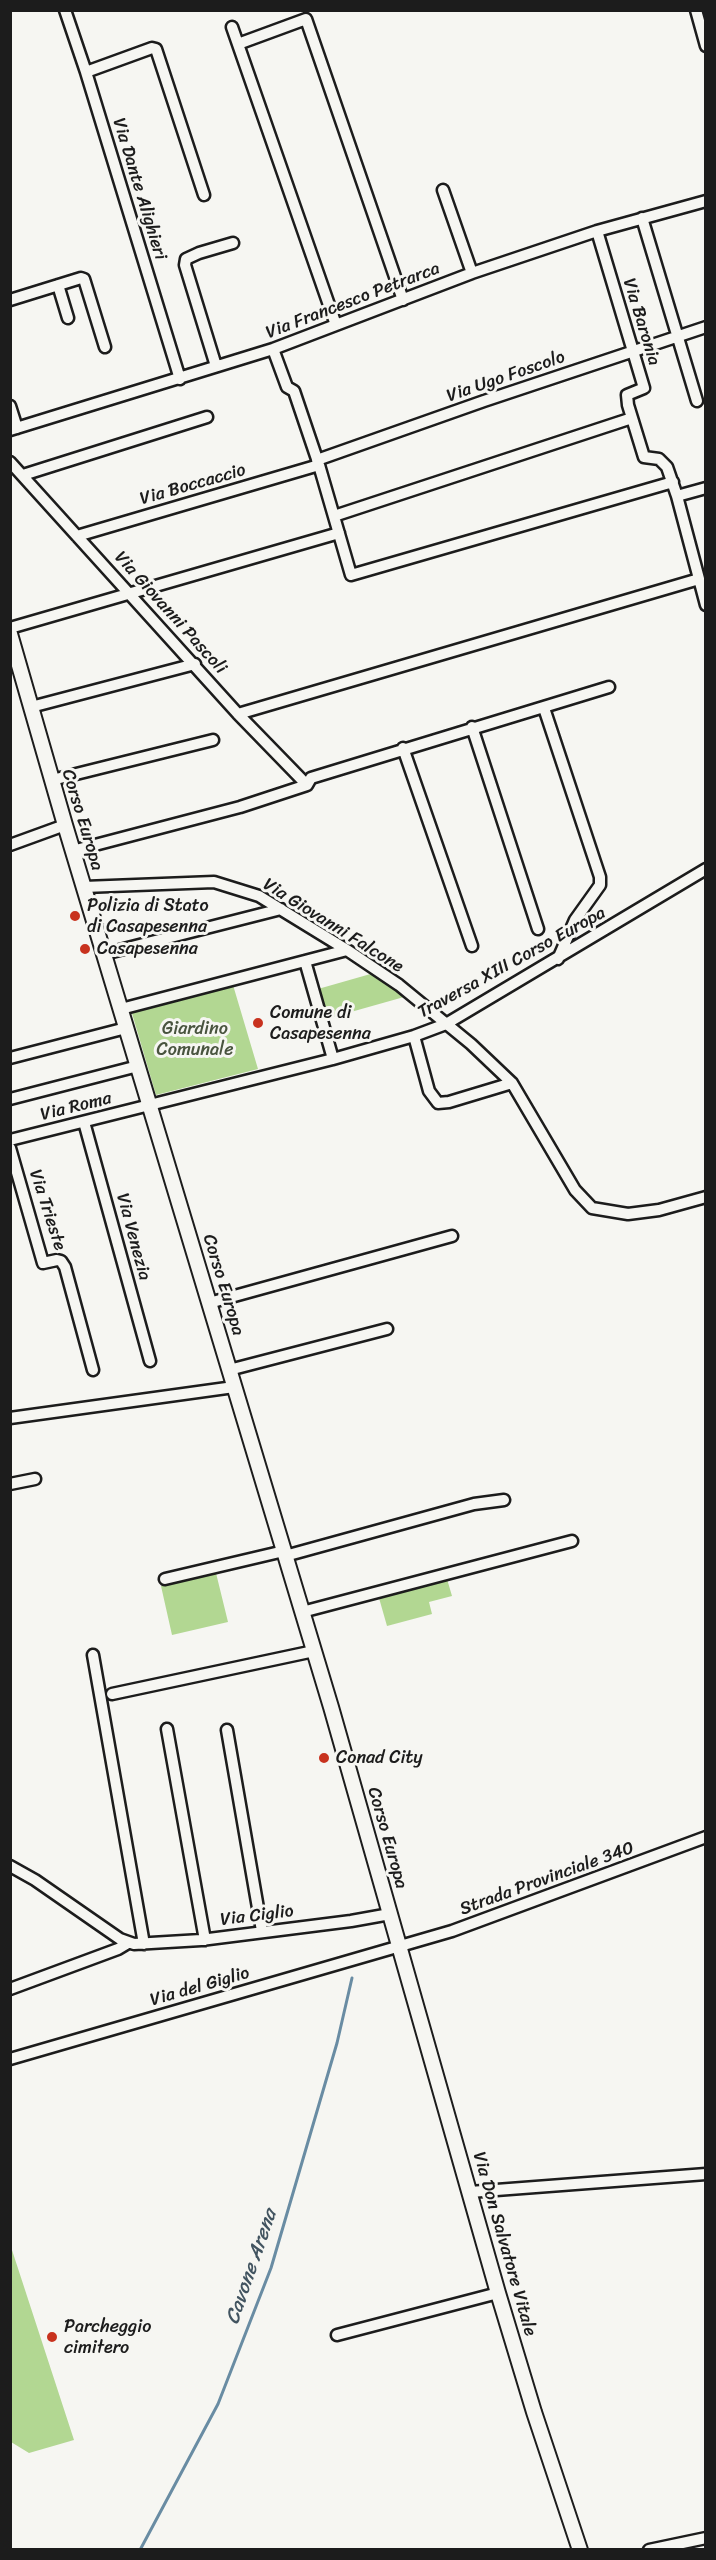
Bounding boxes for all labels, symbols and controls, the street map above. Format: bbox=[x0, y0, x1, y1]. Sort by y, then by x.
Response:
street label: Via Dante Alighieri bbox=[107, 116, 171, 262]
street label: Via Francesco Petrarca bbox=[263, 258, 443, 344]
street label: Via Baronia bbox=[618, 276, 664, 368]
street label: Via Ugo Foscolo bbox=[444, 347, 568, 407]
street label: Via Boccaccio bbox=[138, 460, 248, 510]
street label: Via Giovanni Pascoli bbox=[109, 547, 231, 679]
street label: Corso Europa bbox=[56, 767, 108, 873]
street label: Via Giovanni Falcone bbox=[259, 874, 407, 978]
place label: Polizia di Stato di Casapesenna bbox=[87, 895, 209, 938]
street label: Traversa XIII Corso Europa bbox=[414, 902, 610, 1024]
marker: Polizia di Stato di Casapesenna bbox=[68, 909, 82, 923]
place label: Casapesenna bbox=[97, 938, 198, 960]
marker: Casapesenna bbox=[78, 942, 92, 956]
place label: Comune di Casapesenna bbox=[270, 1002, 371, 1044]
marker: Comune di Casapesenna bbox=[251, 1016, 265, 1030]
park label: Giardino Comunale bbox=[157, 1018, 233, 1060]
street label: Via Roma bbox=[38, 1088, 114, 1126]
street label: Via Trieste bbox=[24, 1167, 70, 1253]
street label: Via Venezia bbox=[111, 1191, 155, 1283]
street label: Corso Europa bbox=[197, 1232, 249, 1338]
place label: Conad City bbox=[336, 1747, 423, 1769]
marker: Conad City bbox=[317, 1751, 331, 1765]
street label: Corso Europa bbox=[362, 1785, 412, 1891]
street label: Strada Provinciale 340 bbox=[457, 1837, 637, 1921]
street label: Via Ciglio bbox=[219, 1901, 295, 1931]
street label: Via del Giglio bbox=[148, 1963, 252, 2011]
street label: Via Don Salvatore Vitale bbox=[467, 2150, 541, 2338]
water label: Cavone Arena bbox=[221, 2206, 283, 2328]
place label: Parcheggio cimitero bbox=[64, 2316, 151, 2358]
marker: Parcheggio cimitero bbox=[45, 2330, 59, 2344]

